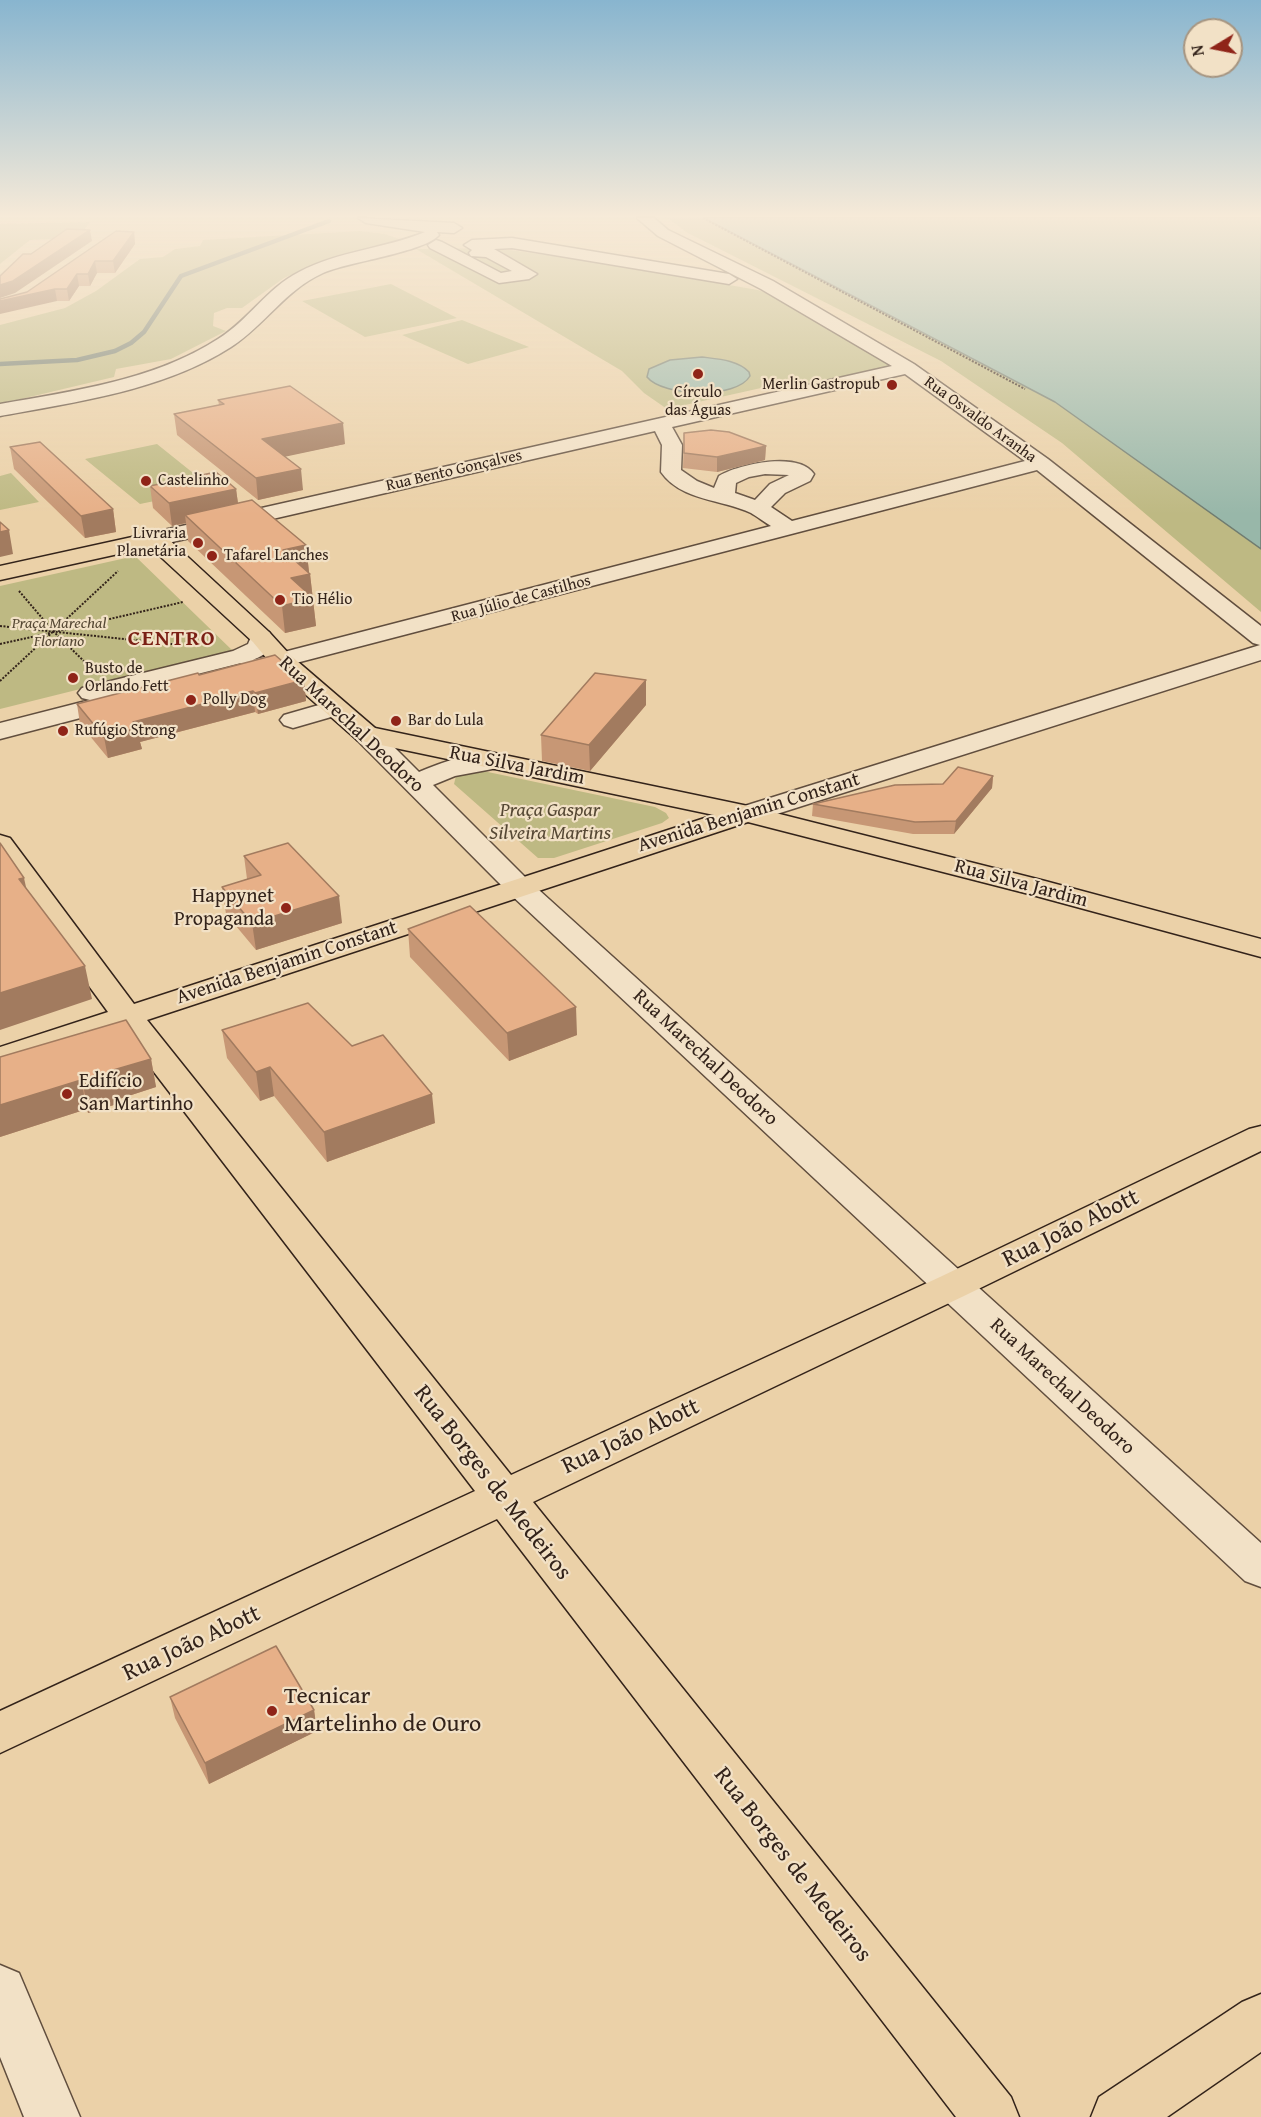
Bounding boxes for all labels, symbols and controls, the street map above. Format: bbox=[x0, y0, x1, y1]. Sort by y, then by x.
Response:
north arrow bbox=[1183, 18, 1243, 78]
text: N bbox=[1184, 43, 1210, 58]
marker: Círculo das Águas bbox=[691, 367, 705, 381]
street label: Rua Osvaldo Aranha bbox=[920, 373, 1040, 467]
place label: Merlin Gastropub bbox=[762, 375, 880, 395]
marker: Merlin Gastropub bbox=[885, 378, 899, 392]
place label: Círculo das Águas bbox=[665, 383, 731, 421]
street label: Rua Bento Gonçalves bbox=[384, 446, 524, 496]
place label: Castelinho bbox=[158, 471, 229, 491]
marker: Castelinho bbox=[139, 474, 153, 488]
place label: Livraria Planetária bbox=[117, 524, 186, 562]
marker: Livraria Planetária bbox=[191, 536, 205, 550]
place label: Tafarel Lanches bbox=[224, 546, 329, 566]
marker: Tafarel Lanches bbox=[205, 549, 219, 563]
street label: Rua Júlio de Castilhos bbox=[449, 571, 593, 627]
place label: Tio Hélio bbox=[292, 590, 352, 610]
marker: Tio Hélio bbox=[273, 593, 287, 607]
park label: Praça Marechal Floriano bbox=[12, 614, 106, 652]
district label: CENTRO bbox=[128, 626, 216, 652]
street label: Rua Marechal Deodoro bbox=[274, 652, 428, 798]
place label: Busto de Orlando Fett bbox=[85, 659, 169, 697]
marker: Busto de Orlando Fett bbox=[66, 671, 80, 685]
place label: Polly Dog bbox=[203, 690, 266, 710]
marker: Polly Dog bbox=[184, 693, 198, 707]
place label: Bar do Lula bbox=[408, 711, 483, 731]
marker: Bar do Lula bbox=[389, 714, 403, 728]
place label: Rufúgio Strong bbox=[75, 721, 176, 741]
marker: Rufúgio Strong bbox=[56, 724, 70, 738]
street label: Rua Silva Jardim bbox=[447, 741, 587, 791]
street label: Avenida Benjamin Constant bbox=[635, 768, 863, 858]
park label: Praça Gaspar Silveira Martins bbox=[489, 799, 611, 846]
street label: Rua Silva Jardim bbox=[952, 855, 1090, 913]
place label: Happynet Propaganda bbox=[174, 885, 274, 932]
marker: Happynet Propaganda bbox=[279, 901, 293, 915]
street label: Avenida Benjamin Constant bbox=[174, 916, 400, 1010]
street label: Rua Marechal Deodoro bbox=[628, 985, 782, 1131]
place label: Edifício San Martinho bbox=[79, 1070, 193, 1117]
marker: Edifício San Martinho bbox=[60, 1087, 74, 1101]
street label: Rua João Abott bbox=[998, 1184, 1144, 1274]
street label: Rua Marechal Deodoro bbox=[985, 1314, 1139, 1460]
street label: Rua Borges de Medeiros bbox=[407, 1380, 577, 1586]
street label: Rua João Abott bbox=[558, 1393, 704, 1481]
street label: Rua João Abott bbox=[119, 1600, 265, 1688]
place label: Tecnicar Martelinho de Ouro bbox=[284, 1683, 481, 1739]
marker: Tecnicar Martelinho de Ouro bbox=[265, 1704, 279, 1718]
street label: Rua Borges de Medeiros bbox=[707, 1762, 877, 1968]

